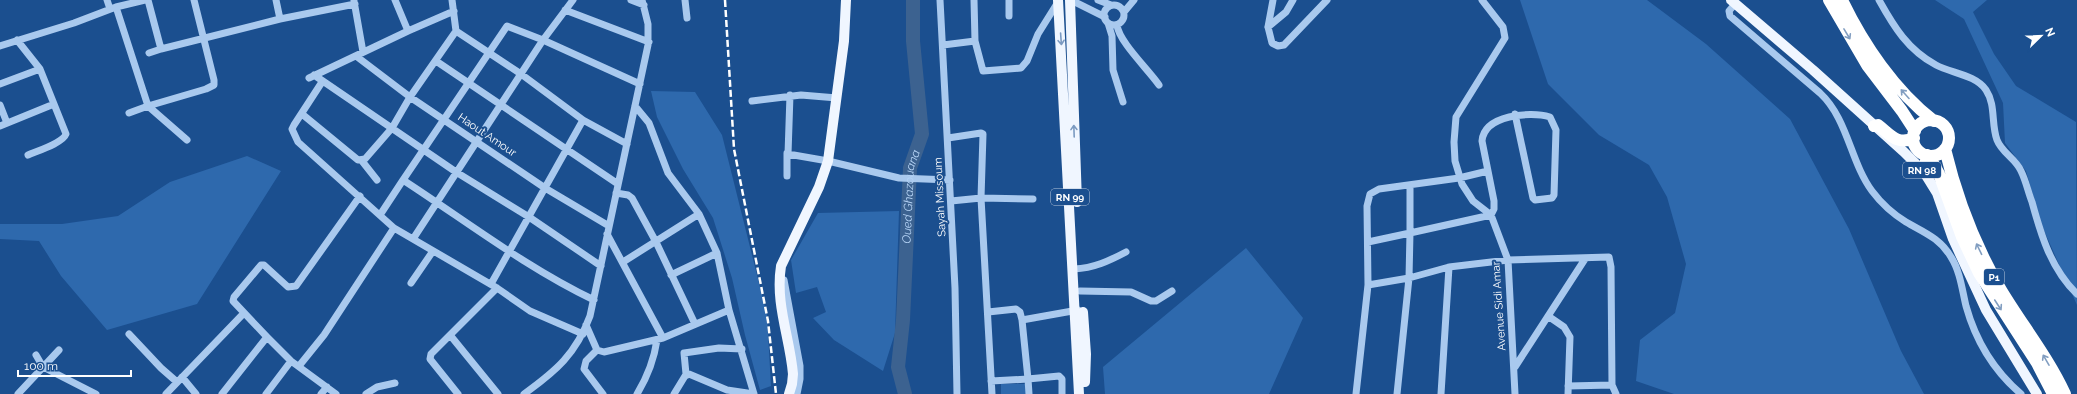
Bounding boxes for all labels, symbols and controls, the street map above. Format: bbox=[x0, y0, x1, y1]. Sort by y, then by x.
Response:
north arrow bbox=[2021, 16, 2061, 56]
text: N bbox=[2042, 26, 2057, 39]
one-way arrow bbox=[1844, 28, 1852, 40]
one-way arrow bbox=[1057, 32, 1064, 45]
one-way arrow bbox=[1901, 89, 1910, 99]
street label: Haout Amour bbox=[455, 111, 519, 159]
one-way arrow bbox=[1071, 125, 1078, 138]
water label: Oued Ghazouana bbox=[900, 148, 923, 244]
street label: Sayah Missoum bbox=[931, 157, 949, 237]
road number: RN 98 bbox=[1903, 162, 1941, 178]
road number: RN 99 bbox=[1051, 189, 1089, 205]
one-way arrow bbox=[1975, 243, 1982, 255]
street label: Avenue Sidi Amar bbox=[1489, 261, 1509, 351]
road number: P1 bbox=[1984, 269, 2004, 285]
one-way arrow bbox=[1995, 299, 2003, 311]
scale bar bbox=[18, 352, 131, 378]
one-way arrow bbox=[2042, 354, 2050, 366]
text: 100 m bbox=[24, 359, 58, 373]

